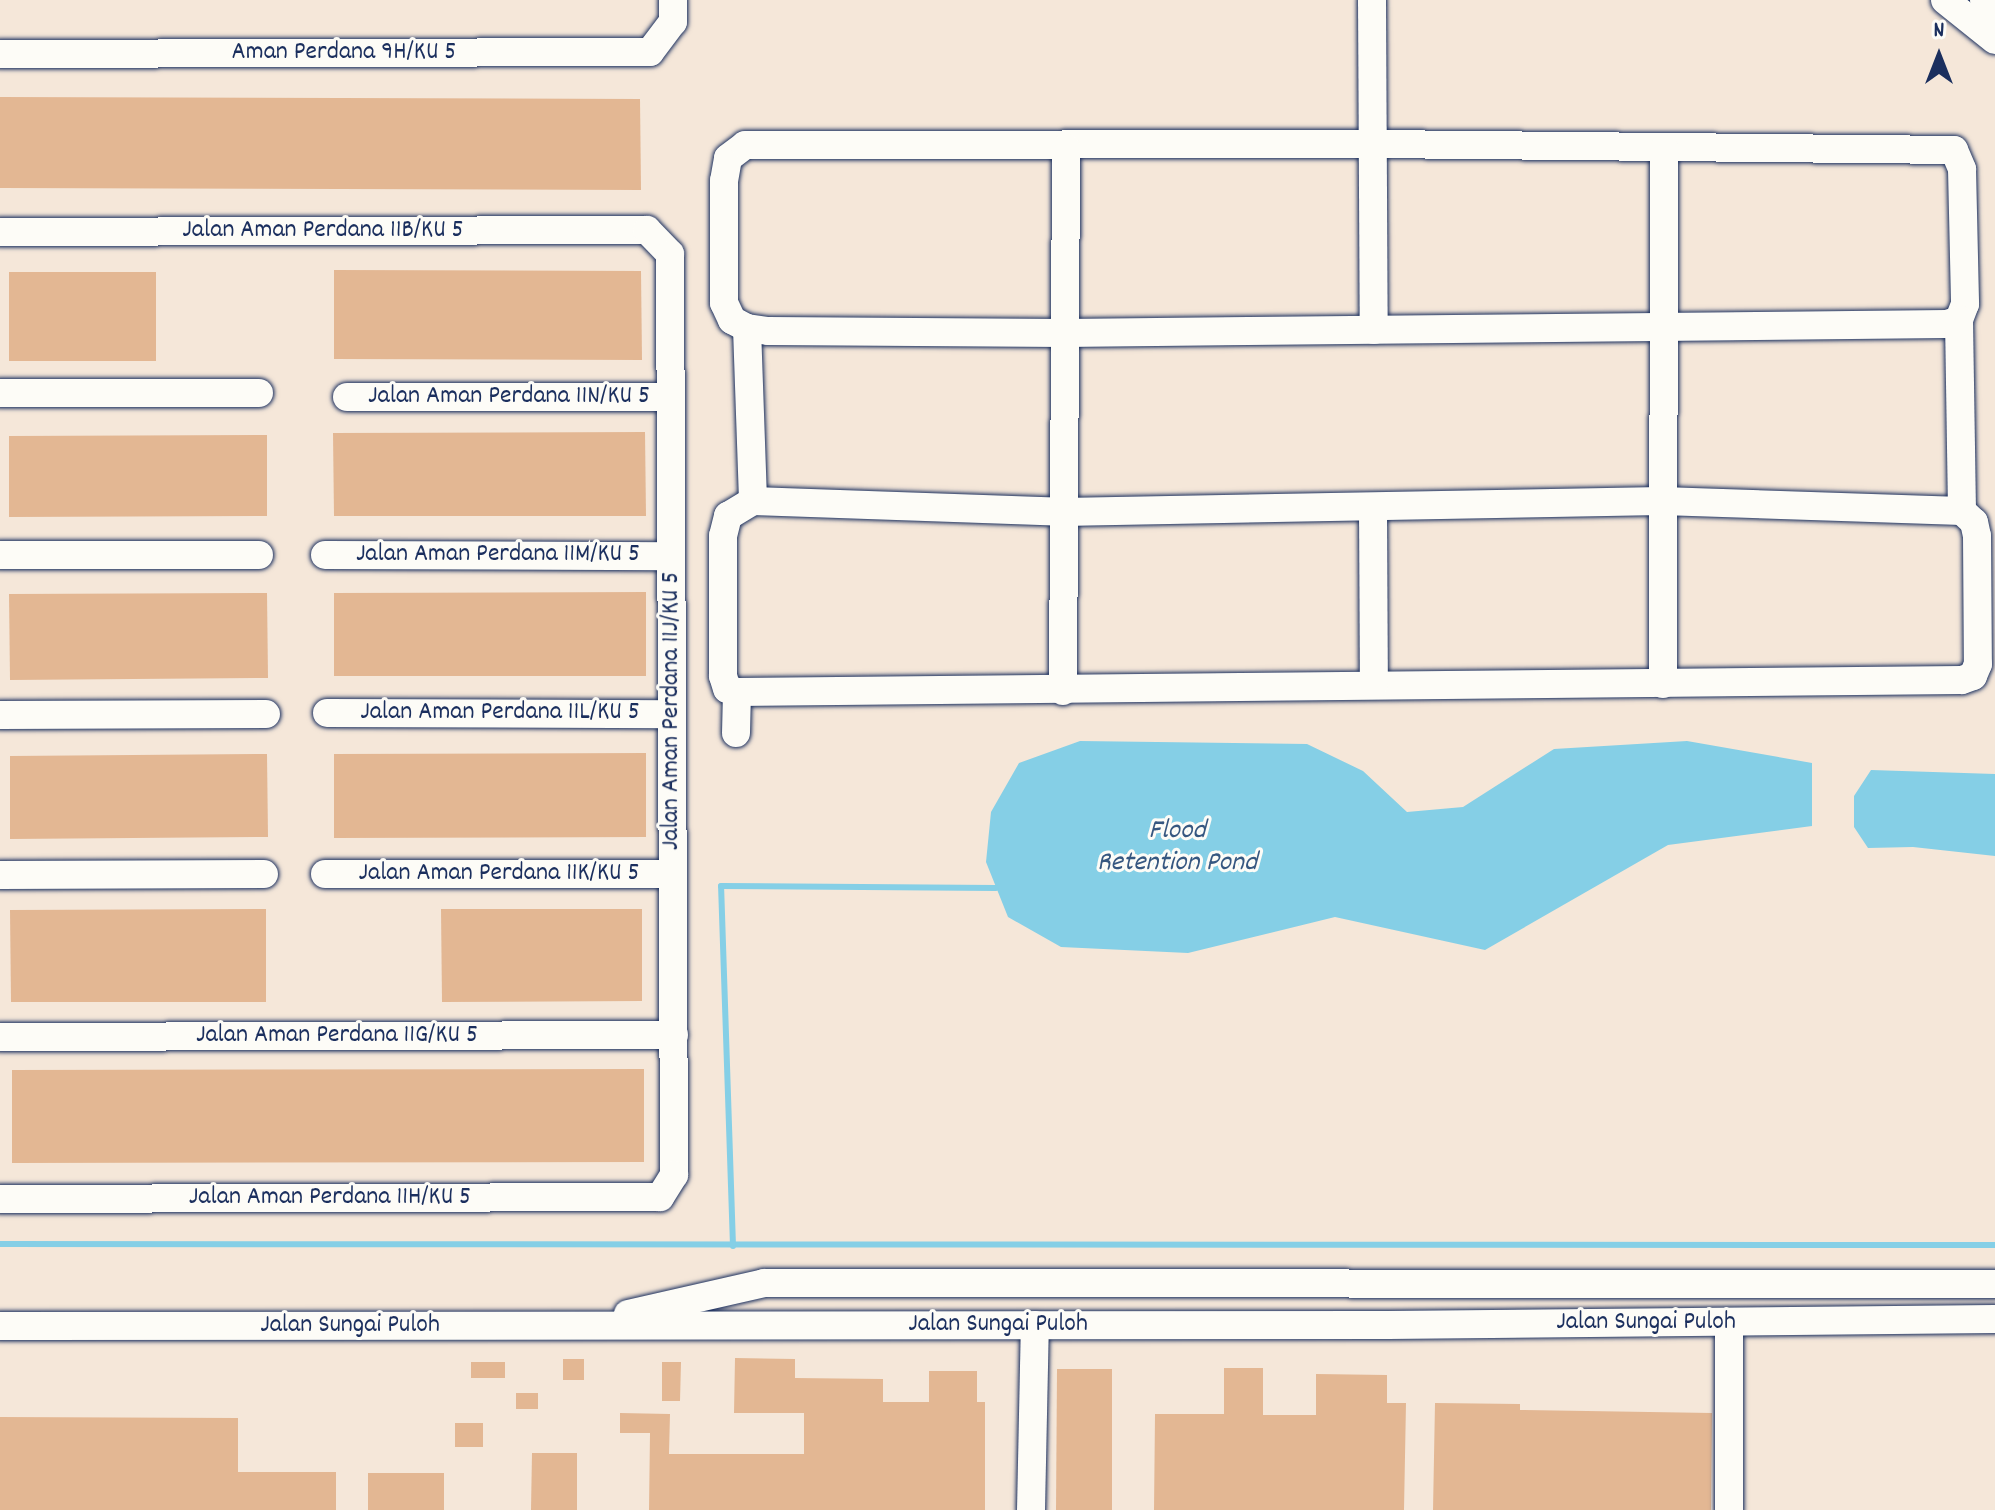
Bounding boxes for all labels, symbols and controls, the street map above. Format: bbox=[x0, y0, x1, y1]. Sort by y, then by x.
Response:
north arrow bbox=[1899, 16, 1979, 96]
text: N bbox=[1934, 16, 1944, 47]
street label: Aman Perdana 9H/KU 5 bbox=[232, 37, 456, 69]
street label: Jalan Aman Perdana 11B/KU 5 bbox=[182, 215, 464, 247]
street label: Jalan Aman Perdana 11N/KU 5 bbox=[368, 381, 650, 413]
street label: Jalan Aman Perdana 11M/KU 5 bbox=[356, 539, 640, 571]
street label: Jalan Aman Perdana 11J/KU 5 bbox=[656, 572, 688, 850]
street label: Jalan Aman Perdana 11L/KU 5 bbox=[360, 697, 640, 729]
water label: Flood Retention Pond bbox=[1097, 815, 1257, 881]
street label: Jalan Aman Perdana 11K/KU 5 bbox=[358, 858, 640, 890]
street label: Jalan Aman Perdana 11G/KU 5 bbox=[196, 1020, 478, 1052]
street label: Jalan Aman Perdana 11H/KU 5 bbox=[189, 1182, 471, 1214]
street label: Jalan Sungai Puloh bbox=[1556, 1307, 1736, 1339]
street label: Jalan Sungai Puloh bbox=[908, 1309, 1088, 1341]
street label: Jalan Sungai Puloh bbox=[260, 1310, 440, 1342]

